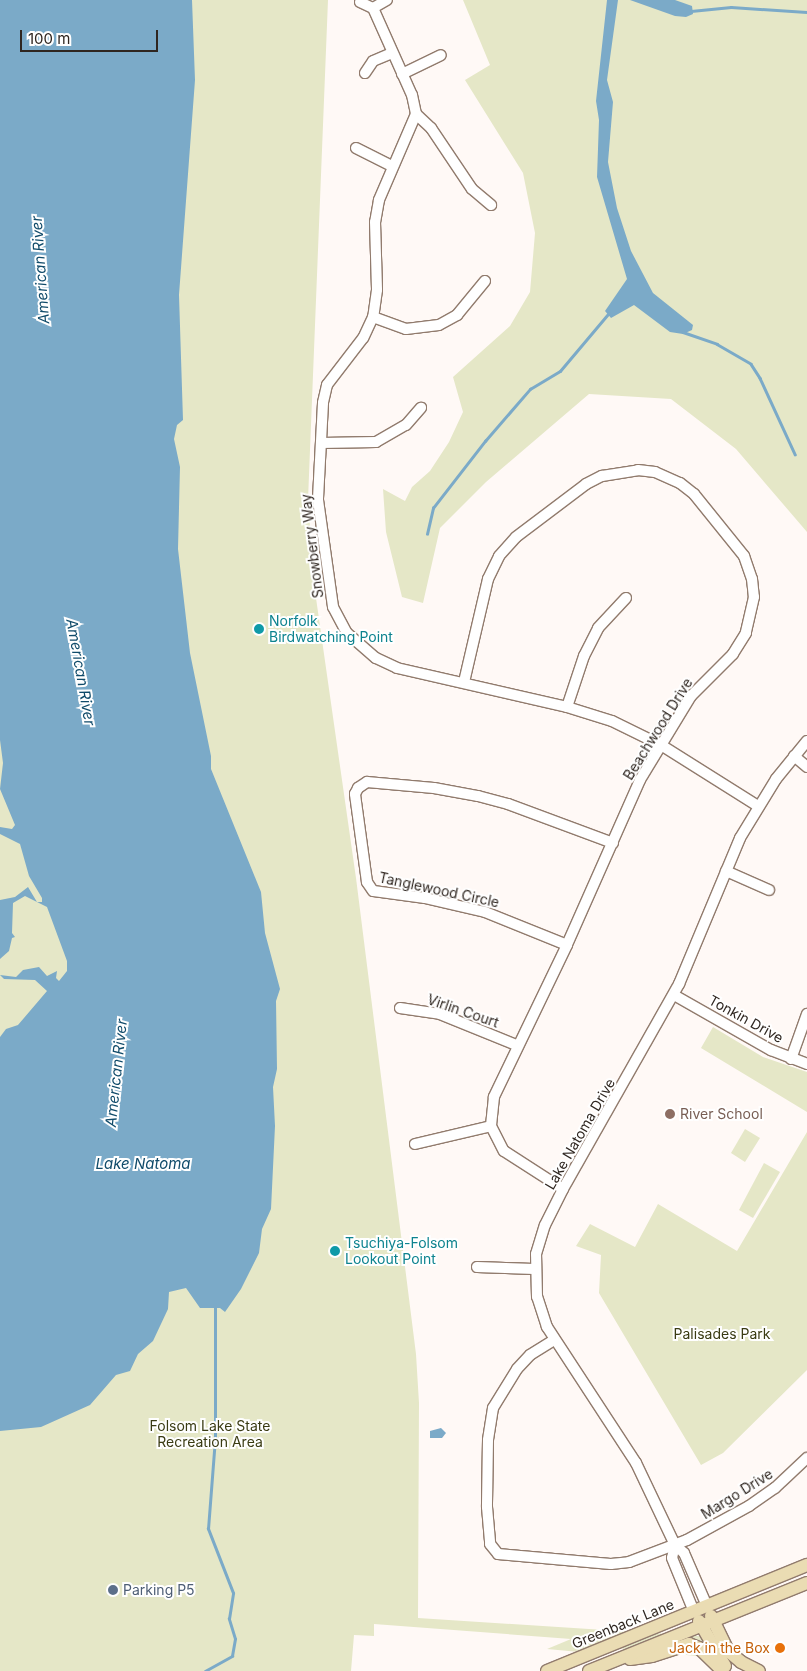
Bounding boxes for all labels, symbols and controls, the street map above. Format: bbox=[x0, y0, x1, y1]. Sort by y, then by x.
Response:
scale bar bbox=[22, 20, 160, 52]
text: 100 m bbox=[28, 29, 70, 48]
water label: American River bbox=[27, 215, 53, 325]
street label: Snowberry Way bbox=[297, 493, 327, 599]
place label: Norfolk Birdwatching Point bbox=[269, 613, 393, 646]
water label: American River bbox=[63, 617, 99, 727]
marker: Norfolk Birdwatching Point bbox=[253, 623, 265, 635]
street label: Beachwood Drive bbox=[620, 675, 696, 783]
street label: Tanglewood Circle bbox=[377, 869, 501, 911]
street label: Virlin Court bbox=[425, 991, 501, 1031]
street label: Tonkin Drive bbox=[706, 992, 786, 1046]
water label: American River bbox=[101, 1018, 131, 1128]
street label: Lake Natoma Drive bbox=[541, 1076, 619, 1192]
place label: River School bbox=[680, 1106, 763, 1122]
marker: River School bbox=[664, 1108, 676, 1120]
water label: Lake Natoma bbox=[95, 1155, 191, 1173]
place label: Tsuchiya-Folsom Lookout Point bbox=[345, 1235, 458, 1268]
marker: Tsuchiya-Folsom Lookout Point bbox=[329, 1245, 341, 1257]
park label: Palisades Park bbox=[674, 1326, 770, 1342]
park label: Folsom Lake State Recreation Area bbox=[150, 1418, 270, 1450]
street label: Margo Drive bbox=[698, 1465, 776, 1523]
place label: Parking P5 bbox=[123, 1582, 195, 1598]
marker: Parking P5 bbox=[107, 1584, 119, 1596]
street label: Greenback Lane bbox=[570, 1596, 676, 1652]
place label: Jack in the Box bbox=[669, 1640, 770, 1656]
marker: Jack in the Box bbox=[774, 1642, 786, 1654]

